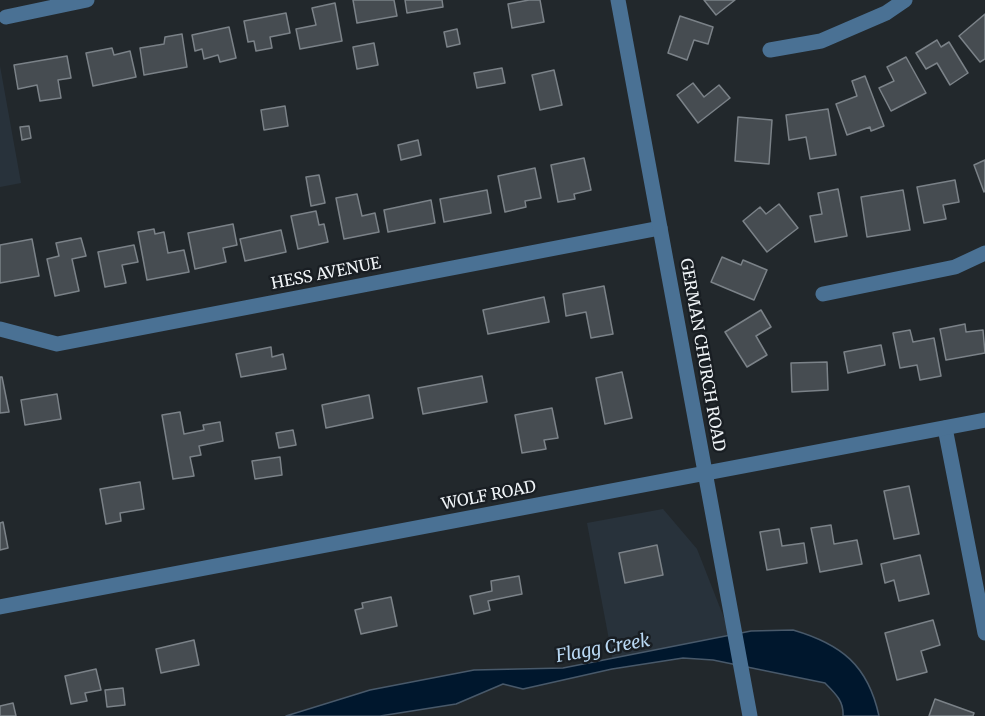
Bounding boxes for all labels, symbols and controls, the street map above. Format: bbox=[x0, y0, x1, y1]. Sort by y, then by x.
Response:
street label: HESS AVENUE bbox=[270, 254, 382, 294]
street label: GERMAN CHURCH ROAD bbox=[676, 257, 728, 453]
street label: WOLF ROAD bbox=[440, 477, 538, 515]
water label: Flagg Creek bbox=[554, 630, 652, 668]

